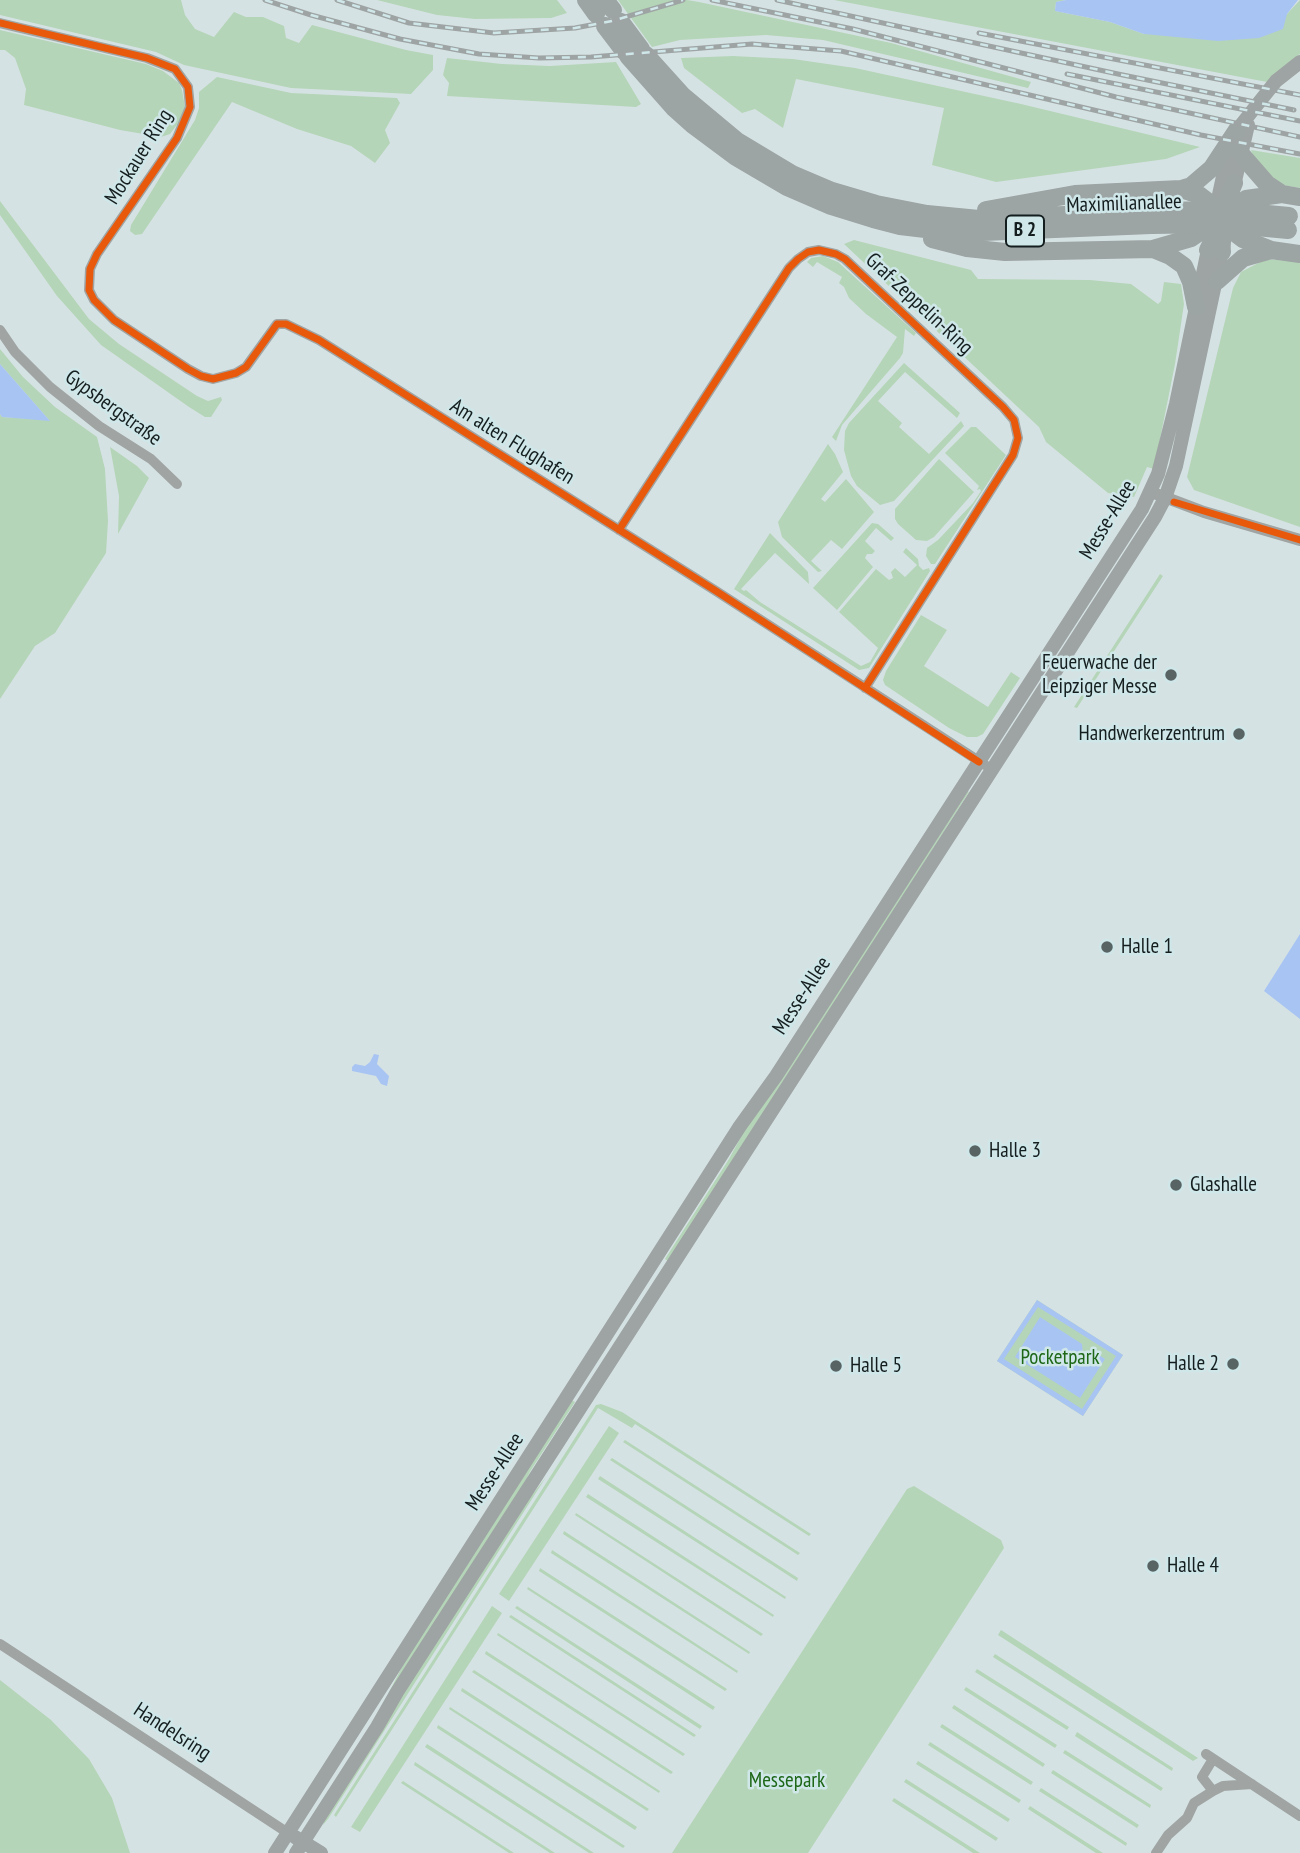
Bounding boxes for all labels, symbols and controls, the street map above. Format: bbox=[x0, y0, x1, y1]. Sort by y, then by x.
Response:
street label: Mockauer Ring bbox=[100, 105, 178, 209]
street label: Maximilianallee bbox=[1066, 189, 1182, 219]
road number: B 2 bbox=[1006, 216, 1044, 246]
street label: Graf-Zeppelin-Ring bbox=[860, 248, 978, 360]
street label: Gypsbergstraße bbox=[60, 365, 166, 451]
street label: Am alten Flughafen bbox=[445, 394, 579, 490]
street label: Messe-Allee bbox=[1075, 476, 1141, 564]
place label: Feuerwache der Leipziger Messe bbox=[1042, 650, 1157, 700]
marker: Feuerwache der Leipziger Messe bbox=[1163, 667, 1179, 683]
place label: Handwerkerzentrum bbox=[1079, 721, 1225, 747]
marker: Handwerkerzentrum bbox=[1231, 726, 1247, 742]
place label: Halle 1 bbox=[1121, 934, 1173, 960]
marker: Halle 1 bbox=[1099, 939, 1115, 955]
street label: Messe-Allee bbox=[768, 952, 836, 1040]
place label: Halle 3 bbox=[989, 1138, 1041, 1164]
marker: Halle 3 bbox=[967, 1143, 983, 1159]
place label: Glashalle bbox=[1190, 1172, 1257, 1198]
marker: Glashalle bbox=[1168, 1177, 1184, 1193]
park label: Pocketpark bbox=[1020, 1345, 1100, 1371]
place label: Halle 2 bbox=[1167, 1351, 1219, 1377]
place label: Halle 5 bbox=[850, 1353, 902, 1379]
marker: Halle 2 bbox=[1225, 1356, 1241, 1372]
marker: Halle 5 bbox=[828, 1358, 844, 1374]
street label: Messe-Allee bbox=[461, 1428, 529, 1516]
place label: Halle 4 bbox=[1167, 1553, 1219, 1579]
marker: Halle 4 bbox=[1145, 1558, 1161, 1574]
street label: Handelsring bbox=[129, 1698, 215, 1766]
park label: Messepark bbox=[749, 1768, 825, 1794]

